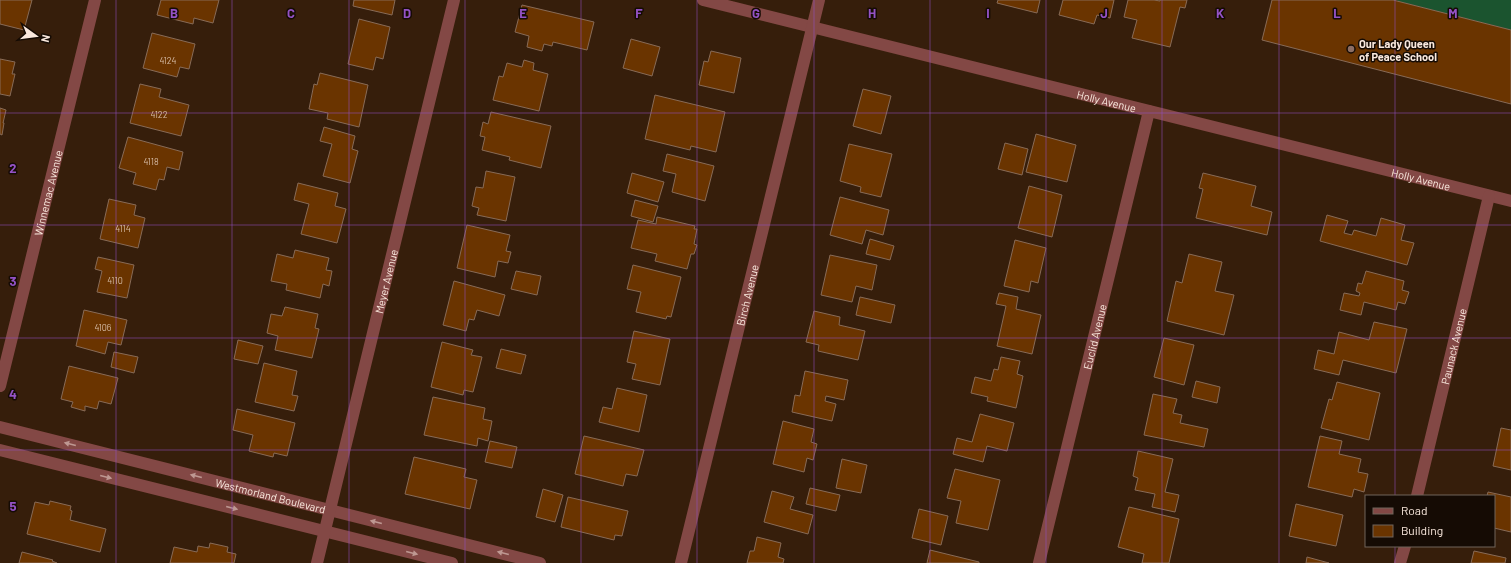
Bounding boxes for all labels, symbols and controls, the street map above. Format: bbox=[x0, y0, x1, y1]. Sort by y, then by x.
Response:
text: B bbox=[170, 5, 178, 21]
text: C bbox=[287, 5, 295, 21]
text: D bbox=[403, 5, 411, 21]
text: E bbox=[519, 5, 527, 21]
text: F bbox=[635, 5, 643, 21]
text: G bbox=[752, 5, 760, 21]
text: H bbox=[868, 5, 876, 21]
text: I bbox=[986, 5, 990, 21]
text: J bbox=[1100, 5, 1108, 21]
text: K bbox=[1216, 5, 1224, 21]
text: L bbox=[1333, 5, 1341, 21]
text: M bbox=[1448, 5, 1458, 21]
north arrow bbox=[16, 16, 56, 56]
text: N bbox=[39, 33, 53, 44]
place label: Our Lady Queen of Peace School bbox=[1359, 37, 1437, 63]
marker: Our Lady Queen of Peace School bbox=[1346, 44, 1356, 54]
house number: 4124 bbox=[159, 55, 177, 66]
street label: Holly Avenue bbox=[1076, 87, 1138, 114]
house number: 4122 bbox=[151, 109, 168, 120]
street label: Winnemac Avenue bbox=[31, 148, 64, 237]
house number: 4118 bbox=[143, 156, 159, 167]
text: 2 bbox=[9, 160, 17, 176]
street label: Holly Avenue bbox=[1390, 165, 1452, 192]
house number: 4114 bbox=[115, 223, 131, 234]
street label: Meyer Avenue bbox=[371, 248, 400, 315]
street label: Birch Avenue bbox=[733, 263, 760, 327]
text: 3 bbox=[9, 273, 17, 289]
house number: 4110 bbox=[107, 275, 123, 286]
street label: Euclid Avenue bbox=[1080, 302, 1108, 371]
street label: Paunack Avenue bbox=[1438, 307, 1468, 386]
house number: 4106 bbox=[94, 322, 112, 333]
text: 4 bbox=[9, 386, 17, 402]
one-way arrow bbox=[64, 441, 76, 447]
one-way arrow bbox=[190, 473, 202, 479]
one-way arrow bbox=[100, 474, 112, 480]
street label: Westmorland Boulevard bbox=[214, 475, 327, 515]
legend bbox=[1365, 495, 1495, 547]
text: 5 bbox=[9, 498, 17, 514]
text: Road bbox=[1401, 503, 1428, 517]
one-way arrow bbox=[226, 505, 238, 511]
one-way arrow bbox=[370, 518, 383, 524]
text: Building bbox=[1401, 523, 1443, 537]
one-way arrow bbox=[496, 550, 509, 556]
one-way arrow bbox=[406, 551, 419, 557]

